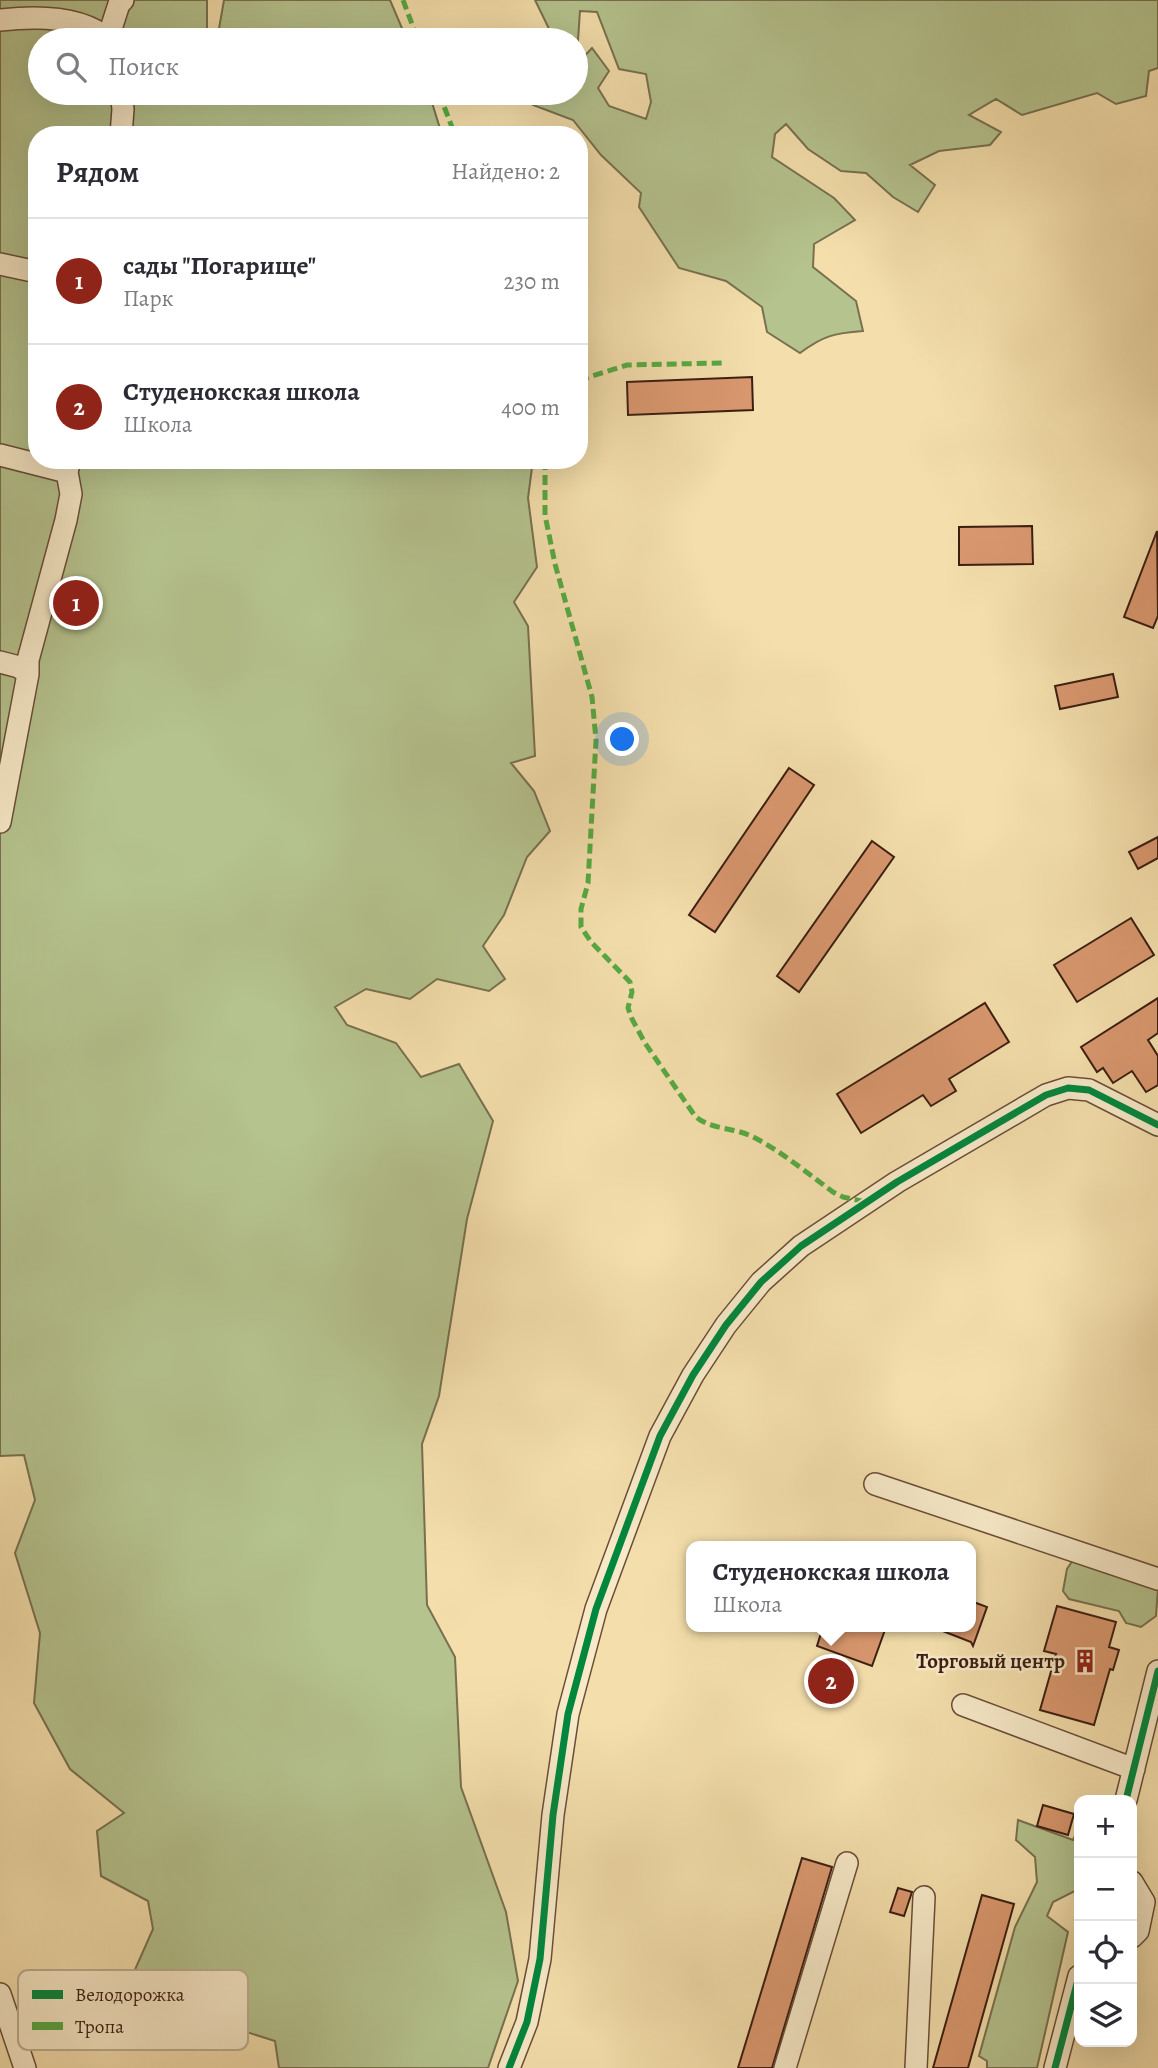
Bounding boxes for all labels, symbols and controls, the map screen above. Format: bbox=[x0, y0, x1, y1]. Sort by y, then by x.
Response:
search box bbox=[28, 28, 588, 105]
icon: search bbox=[52, 48, 90, 86]
text: Поиск bbox=[108, 49, 179, 84]
text: Рядом bbox=[56, 152, 139, 192]
text: Найдено: 2 bbox=[451, 156, 560, 187]
text: сады "Погарище" bbox=[123, 248, 316, 283]
text: 1 bbox=[75, 266, 83, 297]
text: 230 m bbox=[504, 266, 560, 297]
text: Парк bbox=[123, 283, 174, 314]
text: Студенокская школа bbox=[123, 374, 360, 409]
text: 2 bbox=[73, 392, 85, 423]
text: 400 m bbox=[501, 392, 560, 423]
text: Школа bbox=[123, 409, 192, 440]
pin: 1 bbox=[53, 577, 99, 629]
your location bbox=[605, 722, 639, 756]
popup bbox=[686, 1541, 976, 1632]
text: Студенокская школа bbox=[713, 1554, 949, 1589]
text: Школа bbox=[713, 1589, 782, 1620]
place label: Торговый центр bbox=[916, 1647, 1065, 1675]
building icon: Торговый центр bbox=[1071, 1647, 1099, 1675]
pin: 2 bbox=[808, 1655, 854, 1707]
map controls bbox=[1074, 1795, 1137, 2047]
button: + bbox=[1074, 1795, 1137, 1858]
button: − bbox=[1074, 1858, 1137, 1921]
button: locate bbox=[1074, 1921, 1137, 1984]
legend bbox=[18, 1970, 248, 2050]
text: Велодорожка bbox=[75, 1982, 185, 2008]
button: layers bbox=[1074, 1984, 1137, 2047]
text: Тропа bbox=[75, 2014, 124, 2040]

